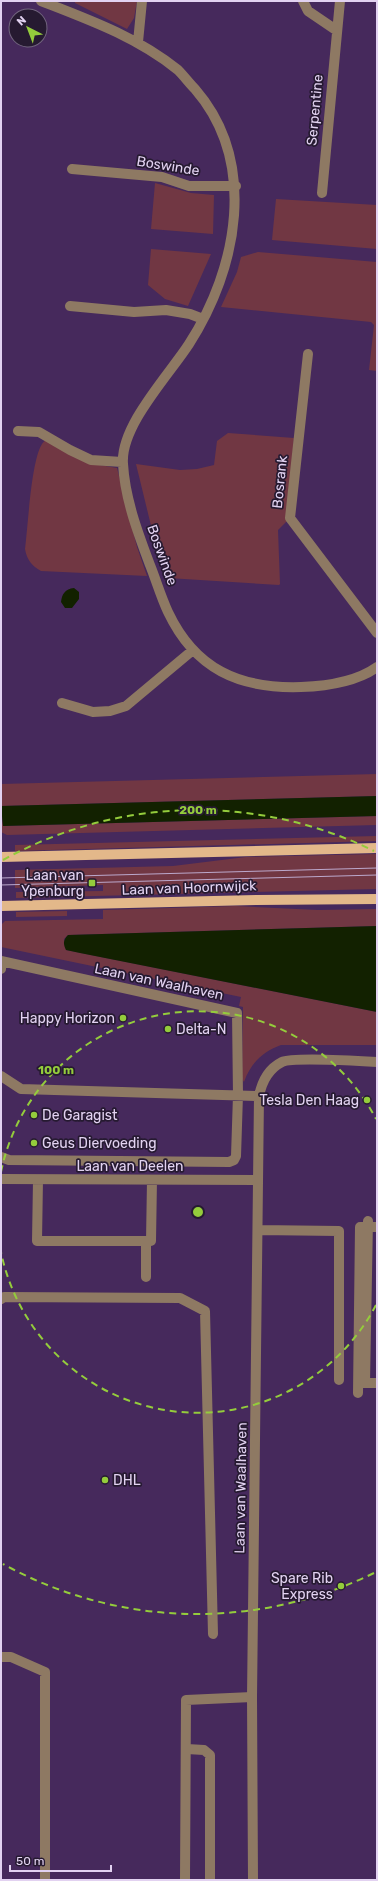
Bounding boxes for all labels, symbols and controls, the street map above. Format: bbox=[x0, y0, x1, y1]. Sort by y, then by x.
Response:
north arrow bbox=[8, 8, 48, 48]
text: N bbox=[14, 13, 29, 28]
street label: Serpentine bbox=[303, 73, 327, 146]
street label: Boswinde bbox=[135, 153, 201, 179]
street label: Bosrank bbox=[269, 454, 291, 509]
street label: Boswinde bbox=[143, 522, 181, 588]
text: 200 m bbox=[179, 803, 217, 817]
place label: Laan van Ypenburg bbox=[21, 867, 84, 900]
street label: Laan van Hoornwijck bbox=[121, 877, 257, 899]
marker: Laan van Ypenburg bbox=[87, 878, 97, 888]
street label: Laan van Waalhaven bbox=[93, 960, 225, 1004]
place label: Happy Horizon bbox=[20, 1010, 115, 1027]
marker: Happy Horizon bbox=[118, 1013, 128, 1023]
place label: Delta-N bbox=[176, 1021, 227, 1038]
marker: Delta-N bbox=[163, 1024, 173, 1034]
text: 100 m bbox=[38, 1063, 74, 1077]
place label: Tesla Den Haag bbox=[259, 1092, 359, 1109]
marker: Tesla Den Haag bbox=[362, 1095, 372, 1105]
place label: De Garagist bbox=[42, 1107, 118, 1124]
marker: De Garagist bbox=[29, 1110, 39, 1120]
place label: Geus Diervoeding bbox=[42, 1135, 157, 1152]
marker: Geus Diervoeding bbox=[29, 1138, 39, 1148]
street label: Laan van Deelen bbox=[76, 1158, 184, 1175]
centre of rings bbox=[191, 1205, 205, 1219]
street label: Laan van Waalhaven bbox=[231, 1422, 251, 1554]
place label: DHL bbox=[113, 1472, 141, 1489]
marker: DHL bbox=[100, 1475, 110, 1485]
place label: Spare Rib Express bbox=[271, 1570, 333, 1603]
marker: Spare Rib Express bbox=[336, 1581, 346, 1591]
scale bar bbox=[10, 1847, 111, 1873]
text: 50 m bbox=[16, 1854, 44, 1868]

